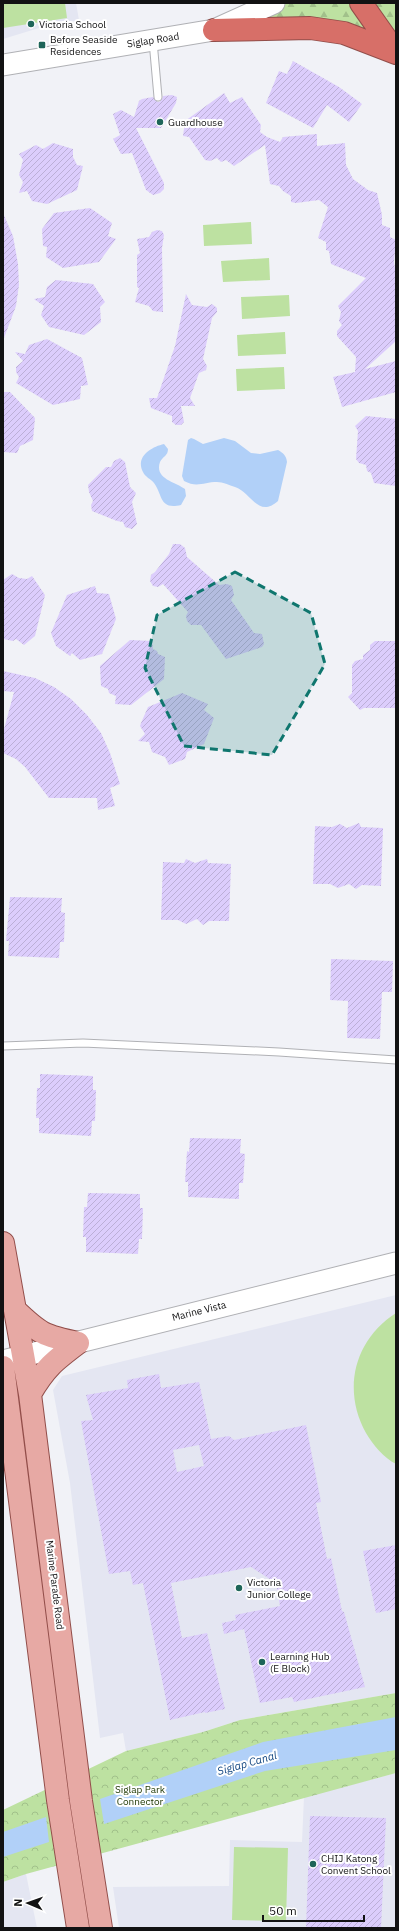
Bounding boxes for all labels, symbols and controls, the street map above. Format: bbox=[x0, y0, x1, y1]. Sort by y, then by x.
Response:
place label: Victoria School bbox=[39, 18, 106, 31]
marker: Victoria School bbox=[26, 19, 36, 29]
street label: Siglap Road bbox=[126, 29, 180, 51]
place label: Before Seaside Residences bbox=[50, 33, 118, 58]
marker: Before Seaside Residences bbox=[37, 40, 47, 50]
place label: Guardhouse bbox=[168, 116, 223, 129]
marker: Guardhouse bbox=[155, 117, 165, 127]
street label: Marine Vista bbox=[171, 1298, 228, 1324]
street label: Marine Parade Road bbox=[43, 1540, 67, 1630]
place label: Victoria Junior College bbox=[247, 1576, 311, 1601]
marker: Victoria Junior College bbox=[234, 1583, 244, 1593]
place label: Learning Hub (E Block) bbox=[270, 1650, 330, 1675]
marker: Learning Hub (E Block) bbox=[257, 1657, 267, 1667]
water label: Siglap Canal bbox=[216, 1748, 279, 1778]
park label: Siglap Park Connector bbox=[115, 1783, 166, 1808]
place label: CHIJ Katong Convent School bbox=[321, 1852, 391, 1877]
marker: CHIJ Katong Convent School bbox=[308, 1859, 318, 1869]
north arrow bbox=[8, 1883, 48, 1923]
scale bar bbox=[263, 1897, 364, 1923]
text: N bbox=[11, 1898, 25, 1907]
text: 50 m bbox=[269, 1903, 297, 1918]

